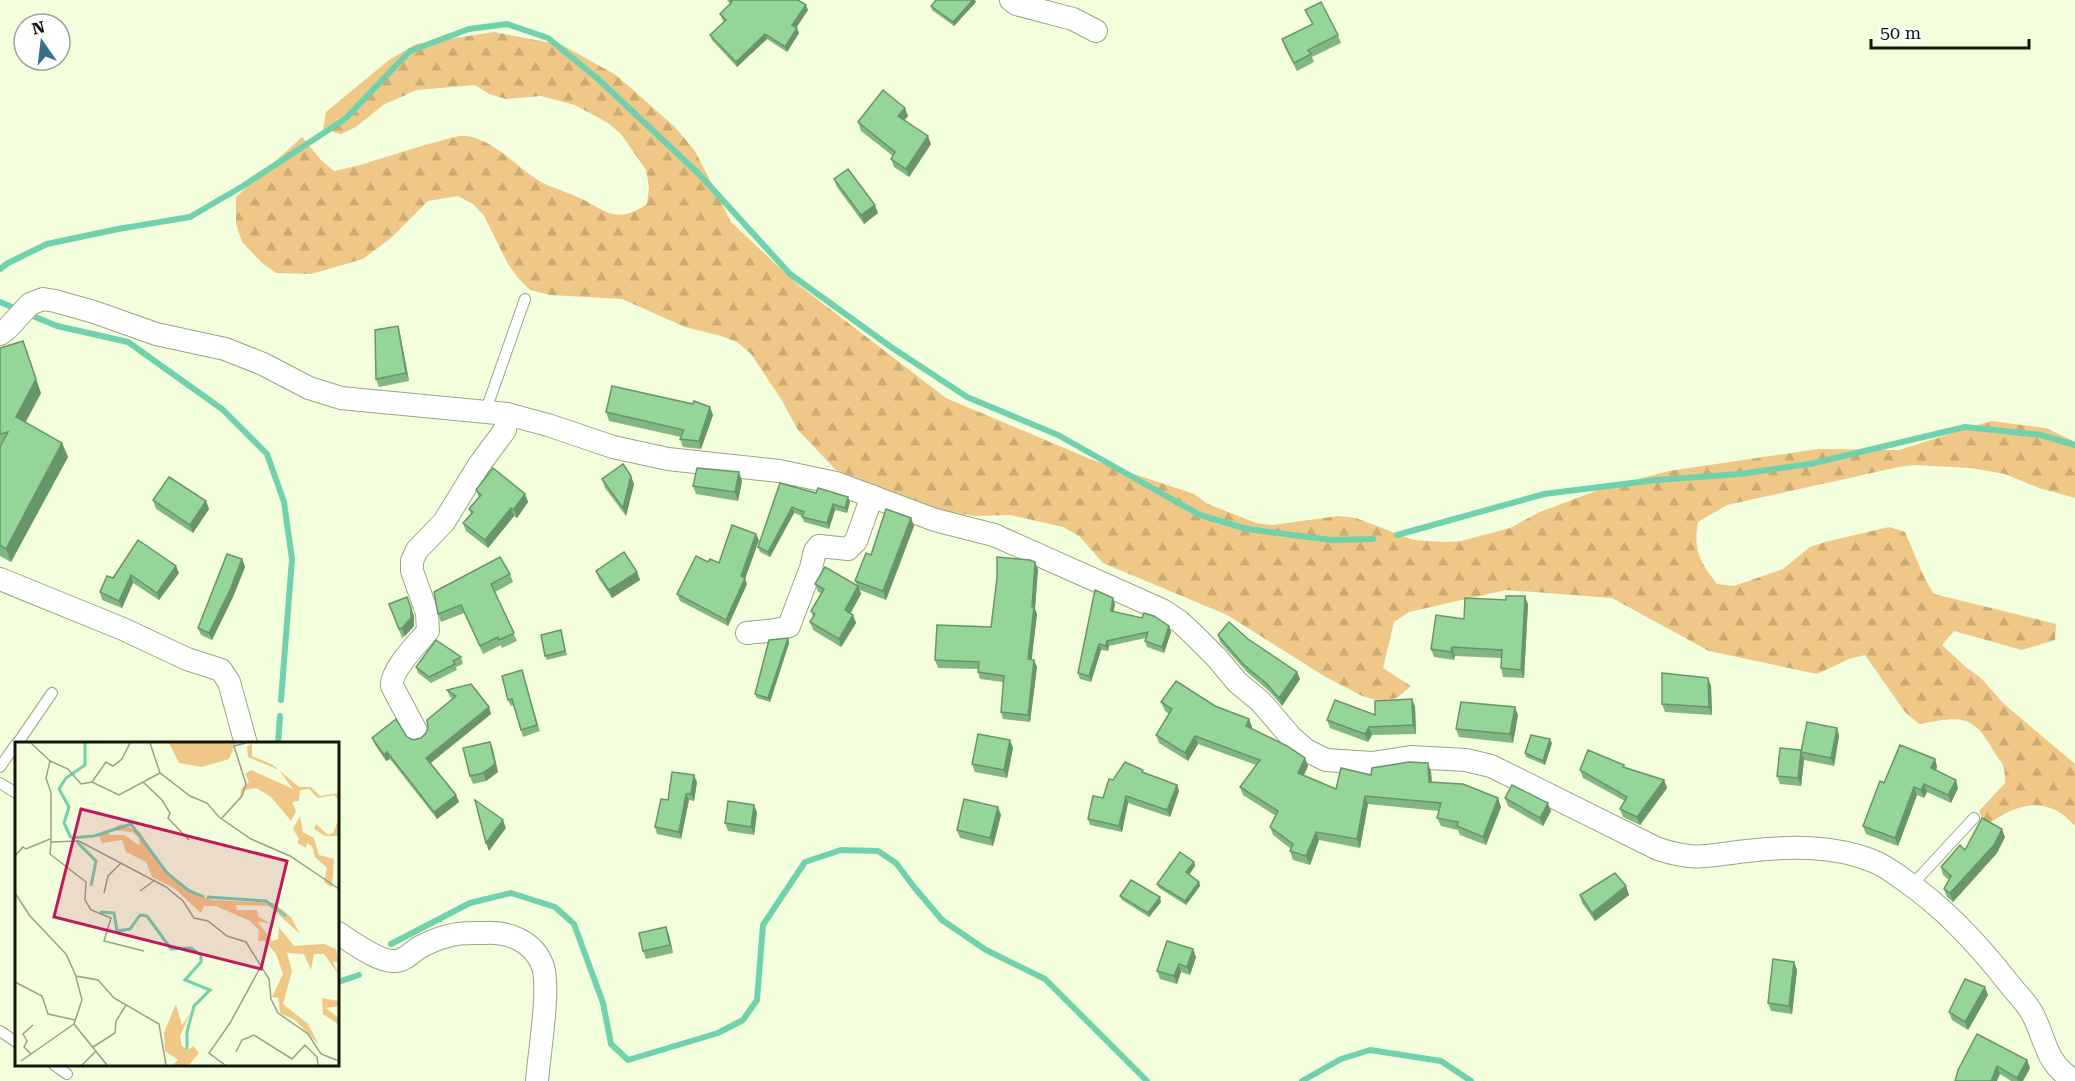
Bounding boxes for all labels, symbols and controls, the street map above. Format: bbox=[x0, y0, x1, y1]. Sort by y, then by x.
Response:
north arrow bbox=[12, 12, 72, 72]
scale bar bbox=[1871, 12, 2028, 50]
text: N bbox=[30, 17, 47, 39]
text: 50 m bbox=[1880, 22, 1921, 43]
inset map bbox=[15, 742, 339, 1066]

